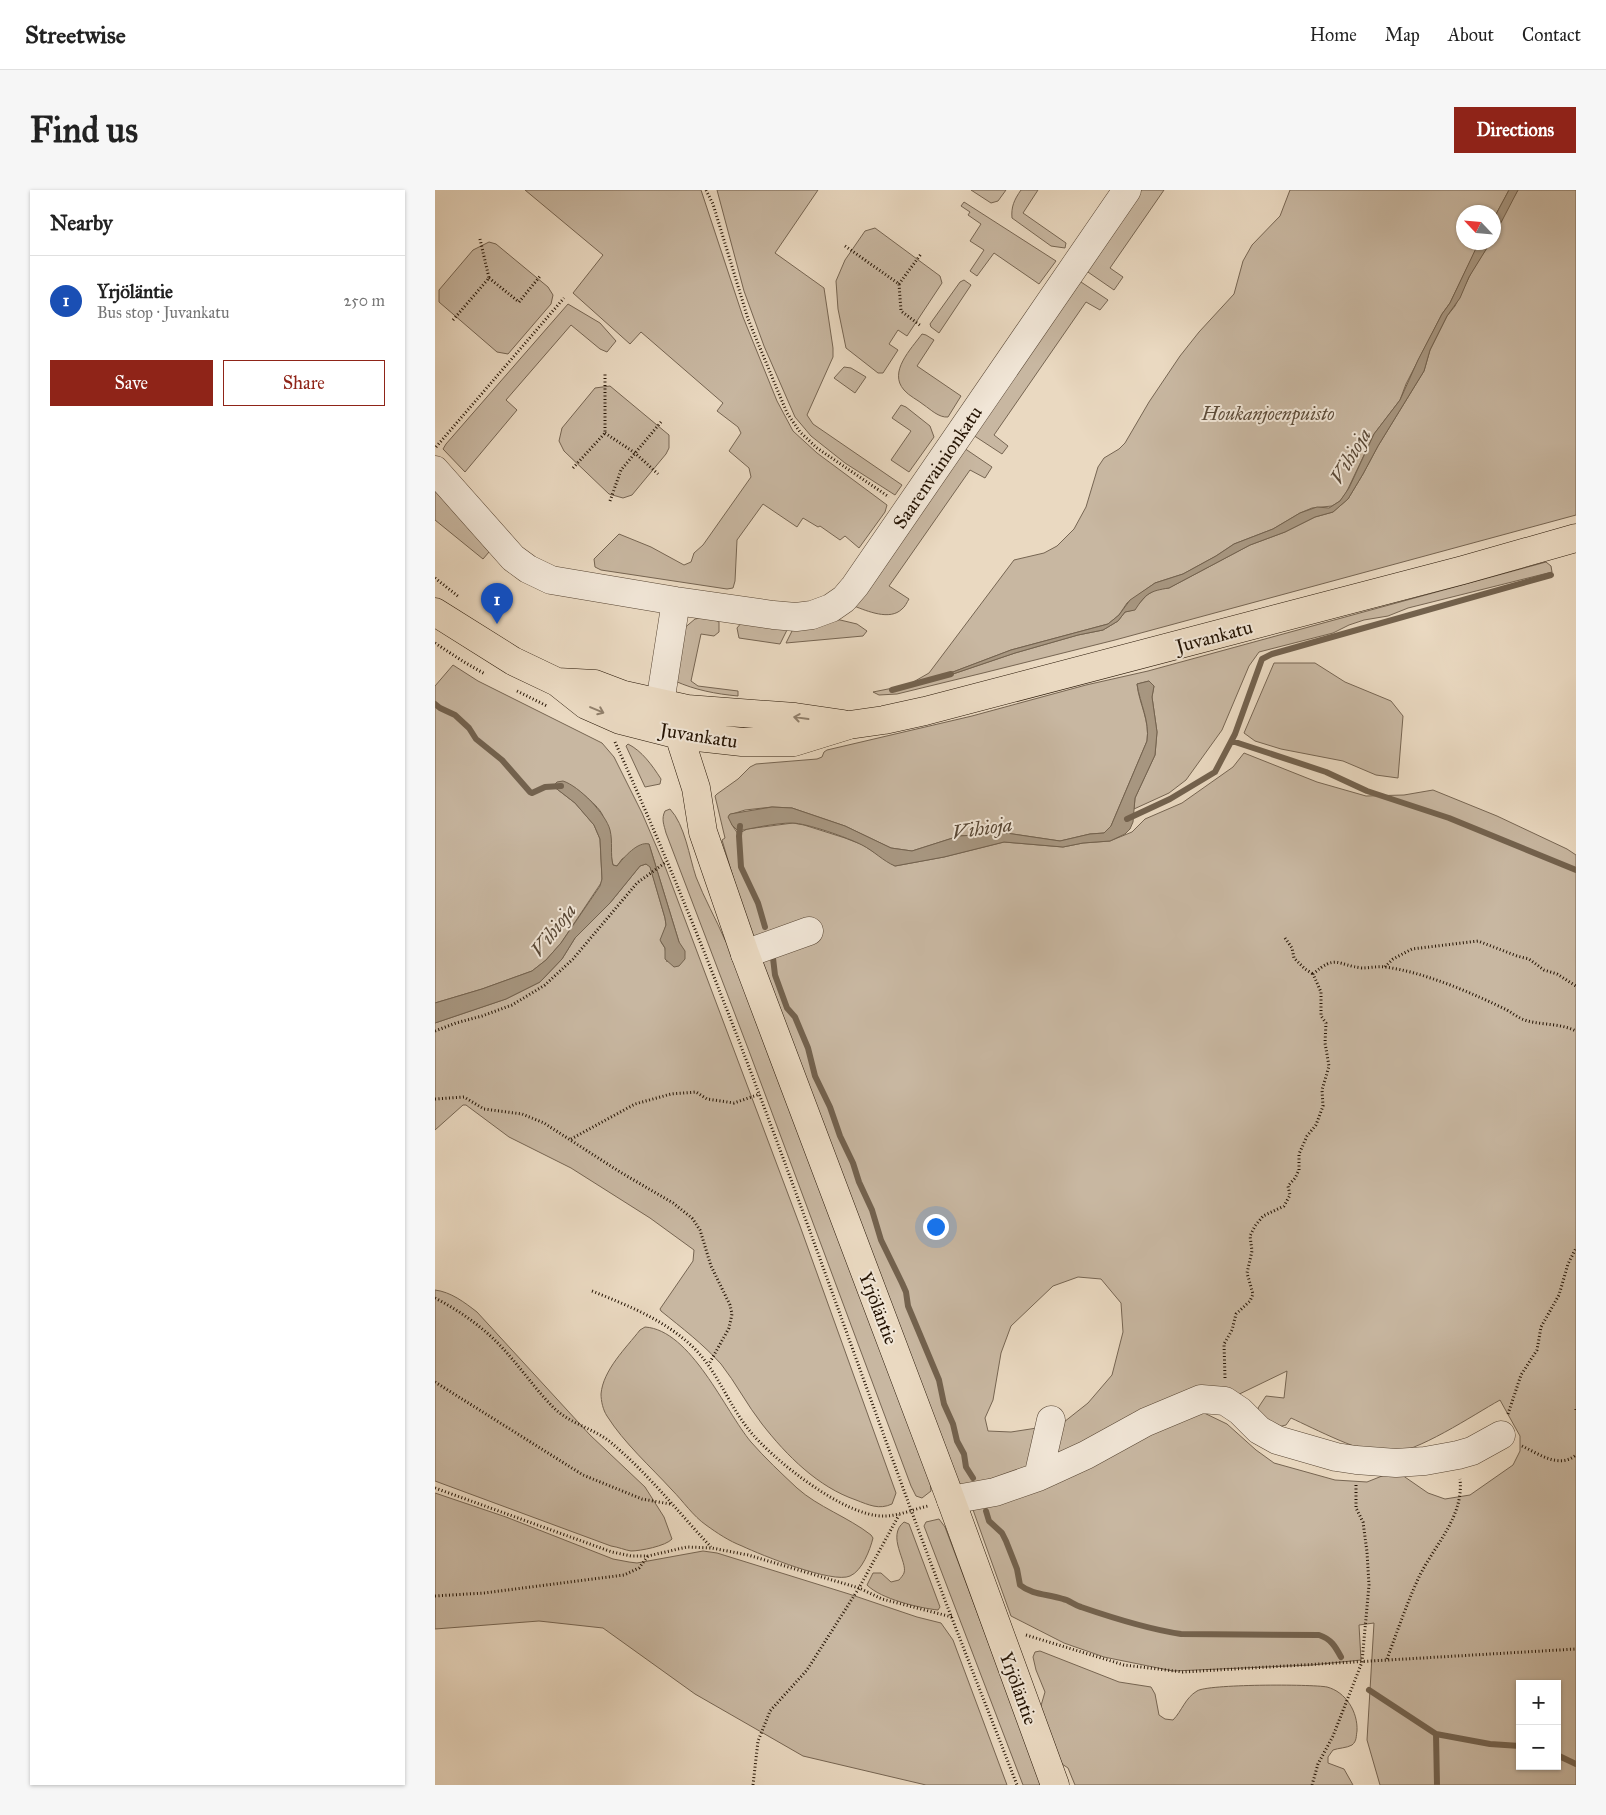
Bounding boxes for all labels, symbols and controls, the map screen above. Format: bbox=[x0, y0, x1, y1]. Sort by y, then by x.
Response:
text: Streetwise bbox=[25, 20, 126, 50]
text: Home bbox=[1310, 24, 1357, 46]
text: Map bbox=[1385, 24, 1420, 46]
text: About bbox=[1448, 24, 1494, 46]
text: Contact bbox=[1522, 24, 1581, 46]
button: Directions bbox=[1454, 107, 1576, 153]
text: Find us bbox=[30, 109, 138, 152]
north arrow bbox=[1456, 205, 1501, 250]
text: Nearby bbox=[50, 210, 113, 236]
text: Yrjöläntie bbox=[97, 280, 173, 303]
text: 1 bbox=[63, 291, 69, 310]
text: 250 m bbox=[344, 291, 385, 310]
text: Bus stop · Juvankatu bbox=[97, 303, 229, 322]
button: Save bbox=[50, 360, 213, 406]
button: Share bbox=[223, 360, 385, 406]
street label: Saarenvainionkatu bbox=[888, 401, 987, 533]
park label: Houkanjoenpuisto bbox=[1201, 402, 1334, 426]
water label: Vihioja bbox=[1324, 424, 1376, 488]
pin: 1 bbox=[481, 583, 513, 624]
street label: Juvankatu bbox=[1171, 615, 1255, 659]
one-way arrow bbox=[589, 705, 604, 715]
one-way arrow bbox=[793, 712, 809, 722]
street label: Juvankatu bbox=[656, 718, 739, 754]
water label: Vihioja bbox=[950, 812, 1014, 844]
water label: Vihioja bbox=[525, 899, 581, 961]
your location bbox=[923, 1214, 949, 1240]
street label: Yrjöläntie bbox=[854, 1269, 903, 1348]
street label: Yrjöläntie bbox=[995, 1649, 1042, 1728]
map controls bbox=[1516, 1680, 1561, 1770]
button: + bbox=[1516, 1680, 1561, 1725]
button: − bbox=[1516, 1725, 1561, 1770]

